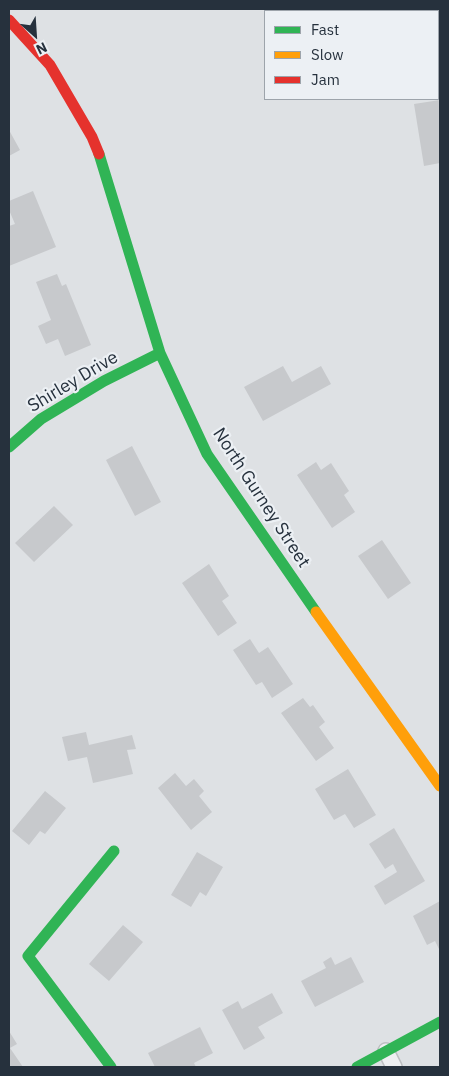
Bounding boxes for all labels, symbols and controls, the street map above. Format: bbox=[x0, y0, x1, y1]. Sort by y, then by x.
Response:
north arrow bbox=[10, 10, 60, 60]
legend bbox=[264, 10, 439, 100]
text: Fast bbox=[311, 20, 339, 39]
text: N bbox=[33, 38, 50, 59]
text: Slow bbox=[311, 45, 344, 64]
text: Jam bbox=[311, 70, 340, 89]
street label: Shirley Drive bbox=[24, 347, 122, 417]
street label: North Gurney Street bbox=[208, 424, 314, 572]

